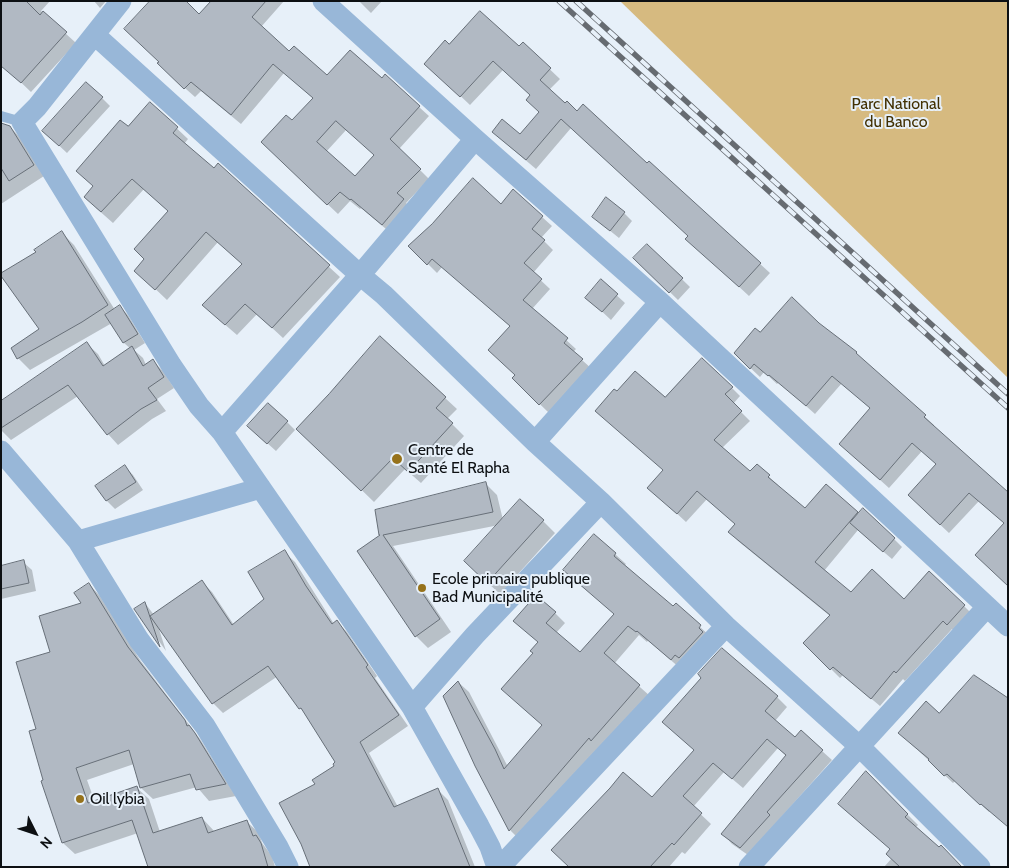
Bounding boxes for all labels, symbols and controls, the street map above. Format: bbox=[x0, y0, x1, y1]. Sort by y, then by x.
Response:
park label: Parc National du Banco bbox=[852, 94, 940, 132]
place label: Centre de Santé El Rapha bbox=[408, 440, 510, 478]
marker: Centre de Santé El Rapha bbox=[390, 452, 404, 466]
place label: Ecole primaire publique Bad Municipalité bbox=[432, 569, 590, 607]
marker: Ecole primaire publique Bad Municipalité bbox=[416, 582, 428, 594]
place label: Oil lybia bbox=[90, 789, 145, 809]
marker: Oil lybia bbox=[74, 793, 86, 805]
north arrow bbox=[10, 808, 60, 858]
text: N bbox=[36, 833, 56, 852]

